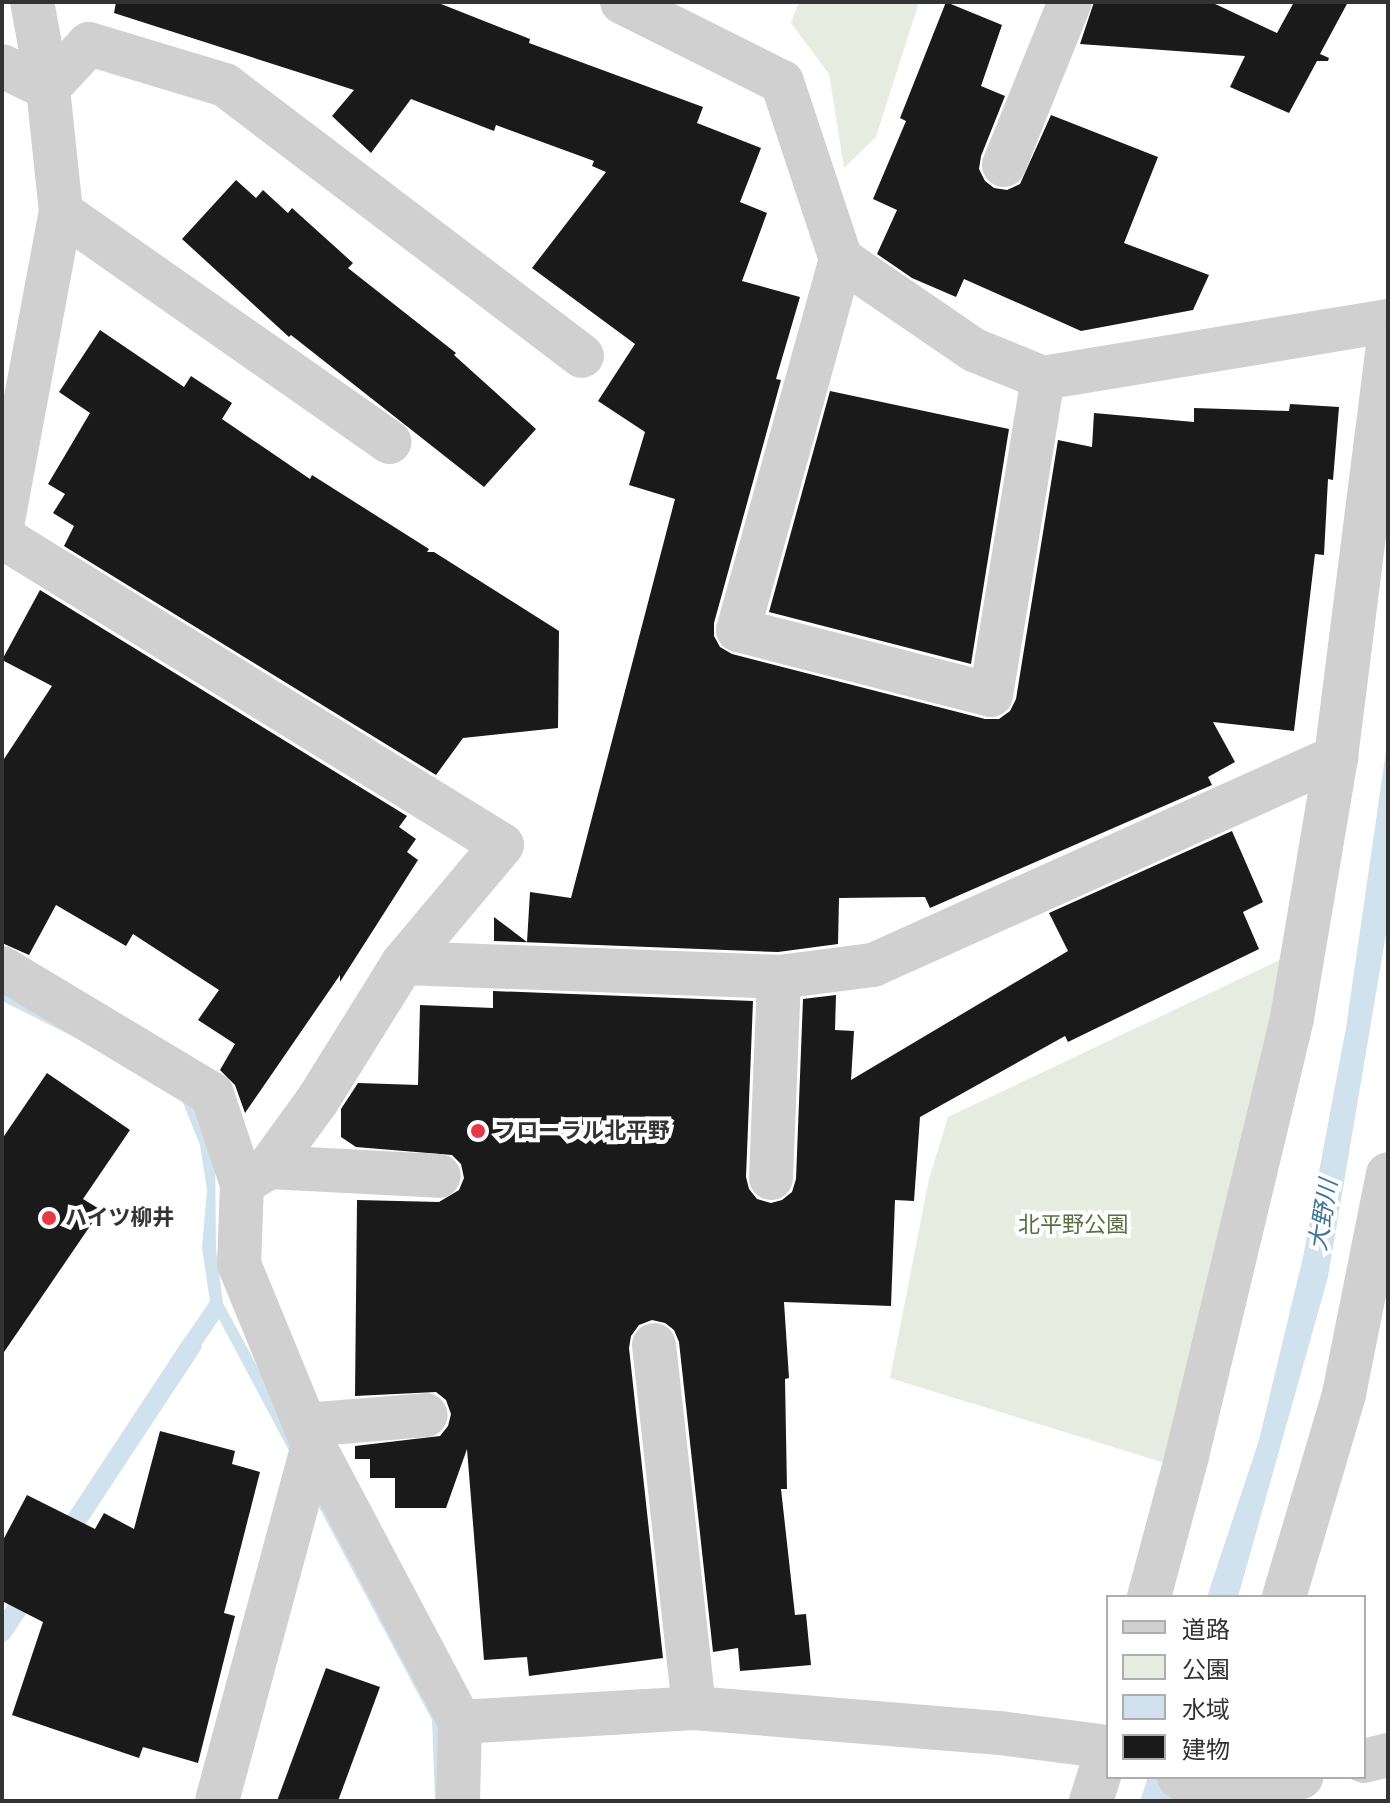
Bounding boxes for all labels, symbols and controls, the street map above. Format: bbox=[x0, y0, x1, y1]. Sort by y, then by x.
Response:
place label: フローラル北平野 bbox=[494, 1118, 670, 1144]
marker: フローラル北平野 bbox=[469, 1122, 487, 1140]
water label: 大野川 bbox=[1303, 1177, 1343, 1253]
place label: ハイツ柳井 bbox=[65, 1205, 175, 1231]
marker: ハイツ柳井 bbox=[40, 1209, 58, 1227]
park label: 北平野公園 bbox=[1018, 1212, 1128, 1238]
legend bbox=[1106, 1595, 1366, 1779]
text: 道路 bbox=[1182, 1615, 1230, 1644]
text: 公園 bbox=[1182, 1655, 1230, 1684]
text: 水域 bbox=[1182, 1695, 1230, 1724]
text: 建物 bbox=[1182, 1735, 1230, 1764]

